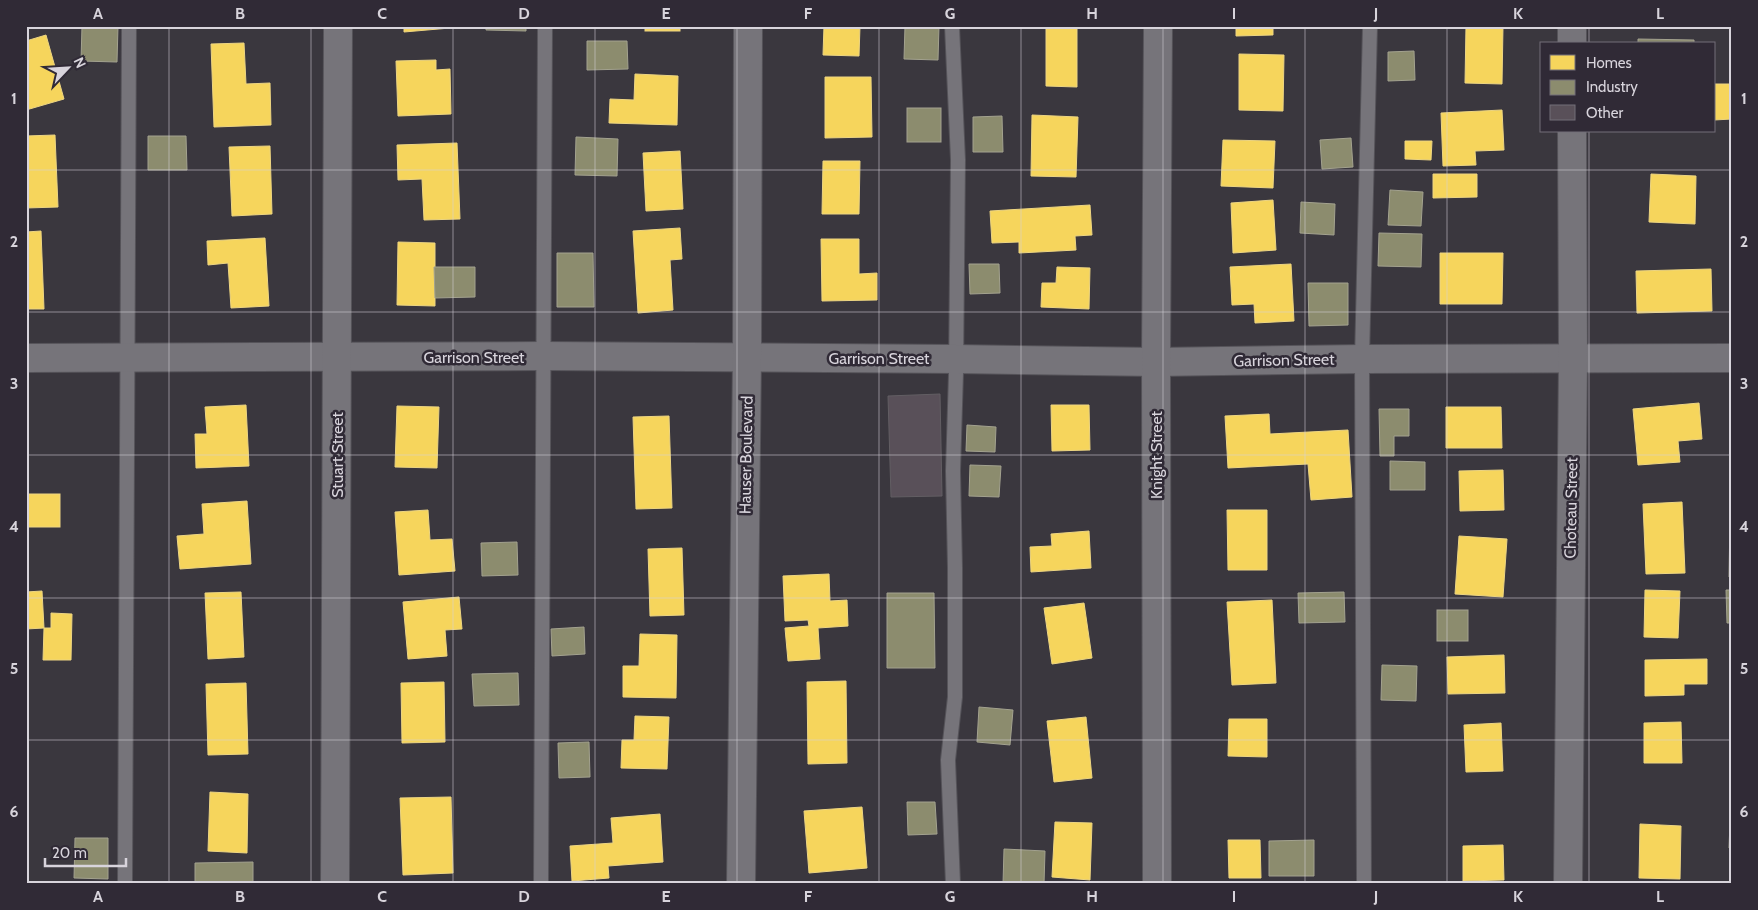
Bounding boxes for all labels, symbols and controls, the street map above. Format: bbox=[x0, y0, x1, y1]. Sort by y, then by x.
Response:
text: A bbox=[93, 4, 103, 23]
text: B bbox=[235, 4, 245, 23]
text: C bbox=[377, 4, 387, 23]
text: D bbox=[518, 4, 530, 23]
text: E bbox=[661, 4, 671, 23]
text: F bbox=[804, 4, 813, 23]
text: G bbox=[945, 4, 955, 23]
text: H bbox=[1086, 4, 1098, 23]
text: I bbox=[1232, 4, 1236, 23]
text: J bbox=[1373, 4, 1378, 23]
text: K bbox=[1513, 4, 1523, 23]
text: L bbox=[1656, 4, 1664, 23]
north arrow bbox=[42, 42, 92, 92]
legend bbox=[1540, 42, 1716, 132]
text: N bbox=[70, 54, 90, 71]
text: Homes bbox=[1586, 54, 1632, 72]
text: Industry bbox=[1586, 78, 1638, 96]
text: 1 bbox=[11, 89, 17, 108]
text: 1 bbox=[1741, 89, 1747, 108]
text: Other bbox=[1586, 104, 1623, 122]
text: 2 bbox=[10, 232, 18, 251]
text: 2 bbox=[1740, 232, 1748, 251]
street label: Garrison Street bbox=[423, 348, 525, 367]
street label: Garrison Street bbox=[828, 349, 930, 368]
street label: Garrison Street bbox=[1233, 350, 1335, 370]
text: 3 bbox=[10, 374, 18, 393]
text: 3 bbox=[1740, 374, 1748, 393]
street label: Hauser Boulevard bbox=[735, 396, 757, 514]
street label: Knight Street bbox=[1147, 410, 1166, 499]
street label: Stuart Street bbox=[328, 412, 347, 498]
street label: Choteau Street bbox=[1561, 456, 1581, 559]
text: 4 bbox=[9, 517, 19, 536]
text: 4 bbox=[1739, 517, 1749, 536]
text: 5 bbox=[10, 659, 18, 678]
text: 5 bbox=[1740, 659, 1748, 678]
text: 6 bbox=[10, 802, 19, 821]
text: 6 bbox=[1740, 802, 1749, 821]
scale bar bbox=[45, 835, 126, 867]
text: 20 m bbox=[52, 844, 87, 862]
text: A bbox=[93, 887, 103, 906]
text: B bbox=[235, 887, 245, 906]
text: C bbox=[377, 887, 387, 906]
text: D bbox=[518, 887, 530, 906]
text: E bbox=[661, 887, 671, 906]
text: F bbox=[804, 887, 813, 906]
text: G bbox=[945, 887, 955, 906]
text: H bbox=[1086, 887, 1098, 906]
text: I bbox=[1232, 887, 1236, 906]
text: J bbox=[1373, 887, 1378, 906]
text: K bbox=[1513, 887, 1523, 906]
text: L bbox=[1656, 887, 1664, 906]

